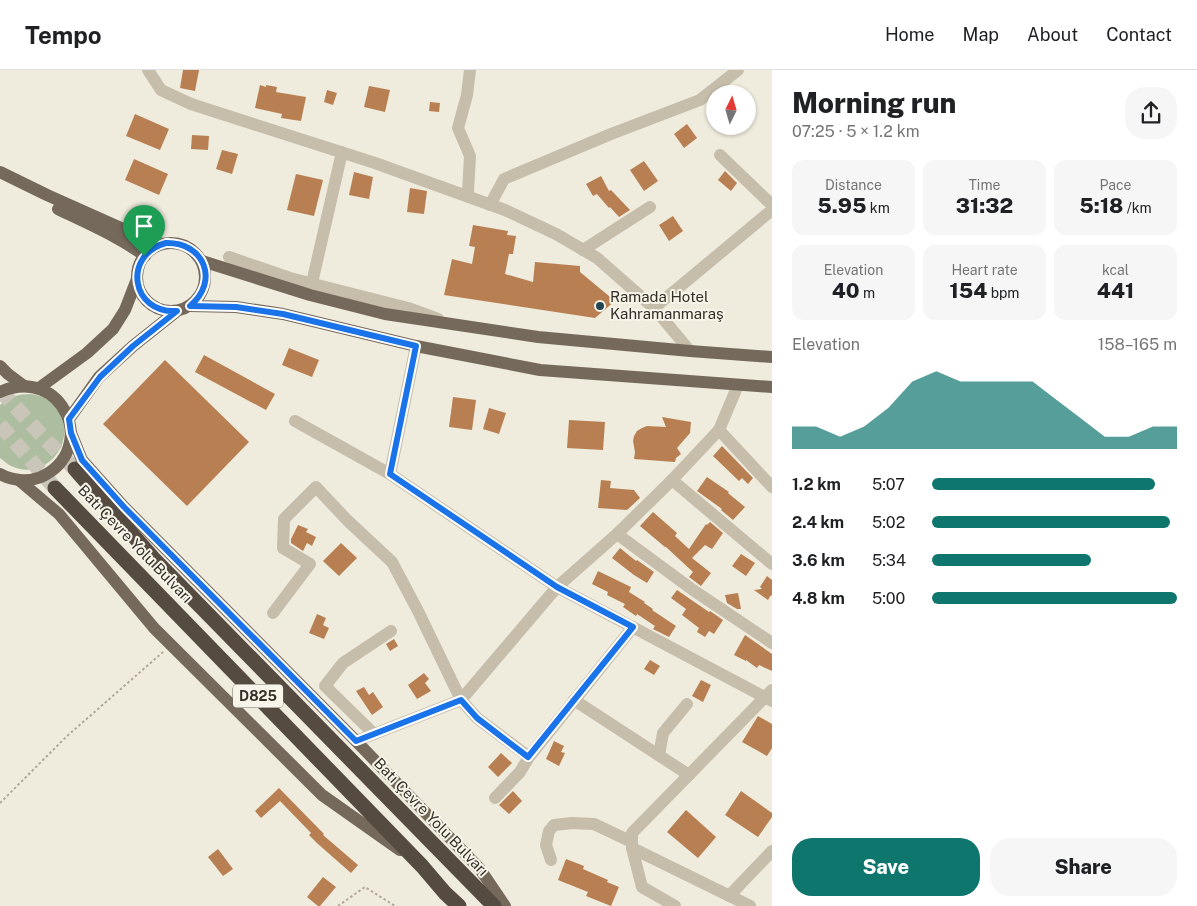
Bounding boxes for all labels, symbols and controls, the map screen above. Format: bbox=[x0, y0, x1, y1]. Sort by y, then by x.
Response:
text: Tempo bbox=[25, 21, 102, 49]
text: Home bbox=[885, 24, 935, 45]
text: Map bbox=[963, 24, 999, 45]
text: About bbox=[1027, 24, 1078, 45]
text: Contact bbox=[1106, 24, 1172, 45]
north arrow bbox=[706, 85, 756, 135]
map controls bbox=[706, 85, 756, 135]
text: Morning run bbox=[792, 86, 956, 119]
button: share bbox=[1125, 87, 1177, 139]
text: 07:25 · 5 × 1.2 km bbox=[792, 122, 920, 141]
text: Distance bbox=[825, 177, 882, 193]
text: Time bbox=[969, 177, 1000, 193]
text: Pace bbox=[1099, 177, 1132, 193]
text: 5.95 bbox=[817, 193, 866, 218]
text: 31:32 bbox=[956, 193, 1013, 218]
text: 5:18 bbox=[1079, 193, 1123, 218]
text: km bbox=[866, 200, 890, 216]
text: /km bbox=[1123, 200, 1152, 216]
pin bbox=[123, 205, 165, 256]
icon: arrive bbox=[130, 212, 158, 240]
text: Elevation bbox=[824, 262, 883, 278]
text: Heart rate bbox=[951, 262, 1018, 278]
text: kcal bbox=[1102, 262, 1129, 278]
text: 40 bbox=[832, 278, 860, 303]
text: 154 bbox=[950, 278, 987, 303]
text: 441 bbox=[1097, 278, 1134, 303]
text: m bbox=[860, 285, 875, 301]
text: bpm bbox=[987, 285, 1019, 301]
place label: Ramada Hotel Kahramanmaraş bbox=[610, 288, 723, 322]
marker: Ramada Hotel Kahramanmaraş bbox=[594, 300, 606, 312]
text: Elevation bbox=[792, 335, 860, 354]
text: 158–165 m bbox=[1098, 335, 1177, 354]
text: 1.2 km bbox=[792, 475, 841, 494]
text: 5:07 bbox=[872, 475, 905, 494]
street label: Batı Çevre Yolu Bulvarı bbox=[75, 481, 196, 606]
text: 2.4 km bbox=[792, 513, 844, 532]
text: 5:02 bbox=[872, 513, 905, 532]
text: 3.6 km bbox=[792, 551, 845, 570]
text: 5:34 bbox=[872, 551, 906, 570]
text: 4.8 km bbox=[792, 589, 845, 608]
text: 5:00 bbox=[872, 589, 905, 608]
road number: D825 bbox=[233, 684, 283, 708]
street label: Batı Çevre Yolu Bulvarı bbox=[371, 754, 492, 879]
button: Save bbox=[792, 838, 980, 896]
button: Share bbox=[990, 838, 1177, 896]

